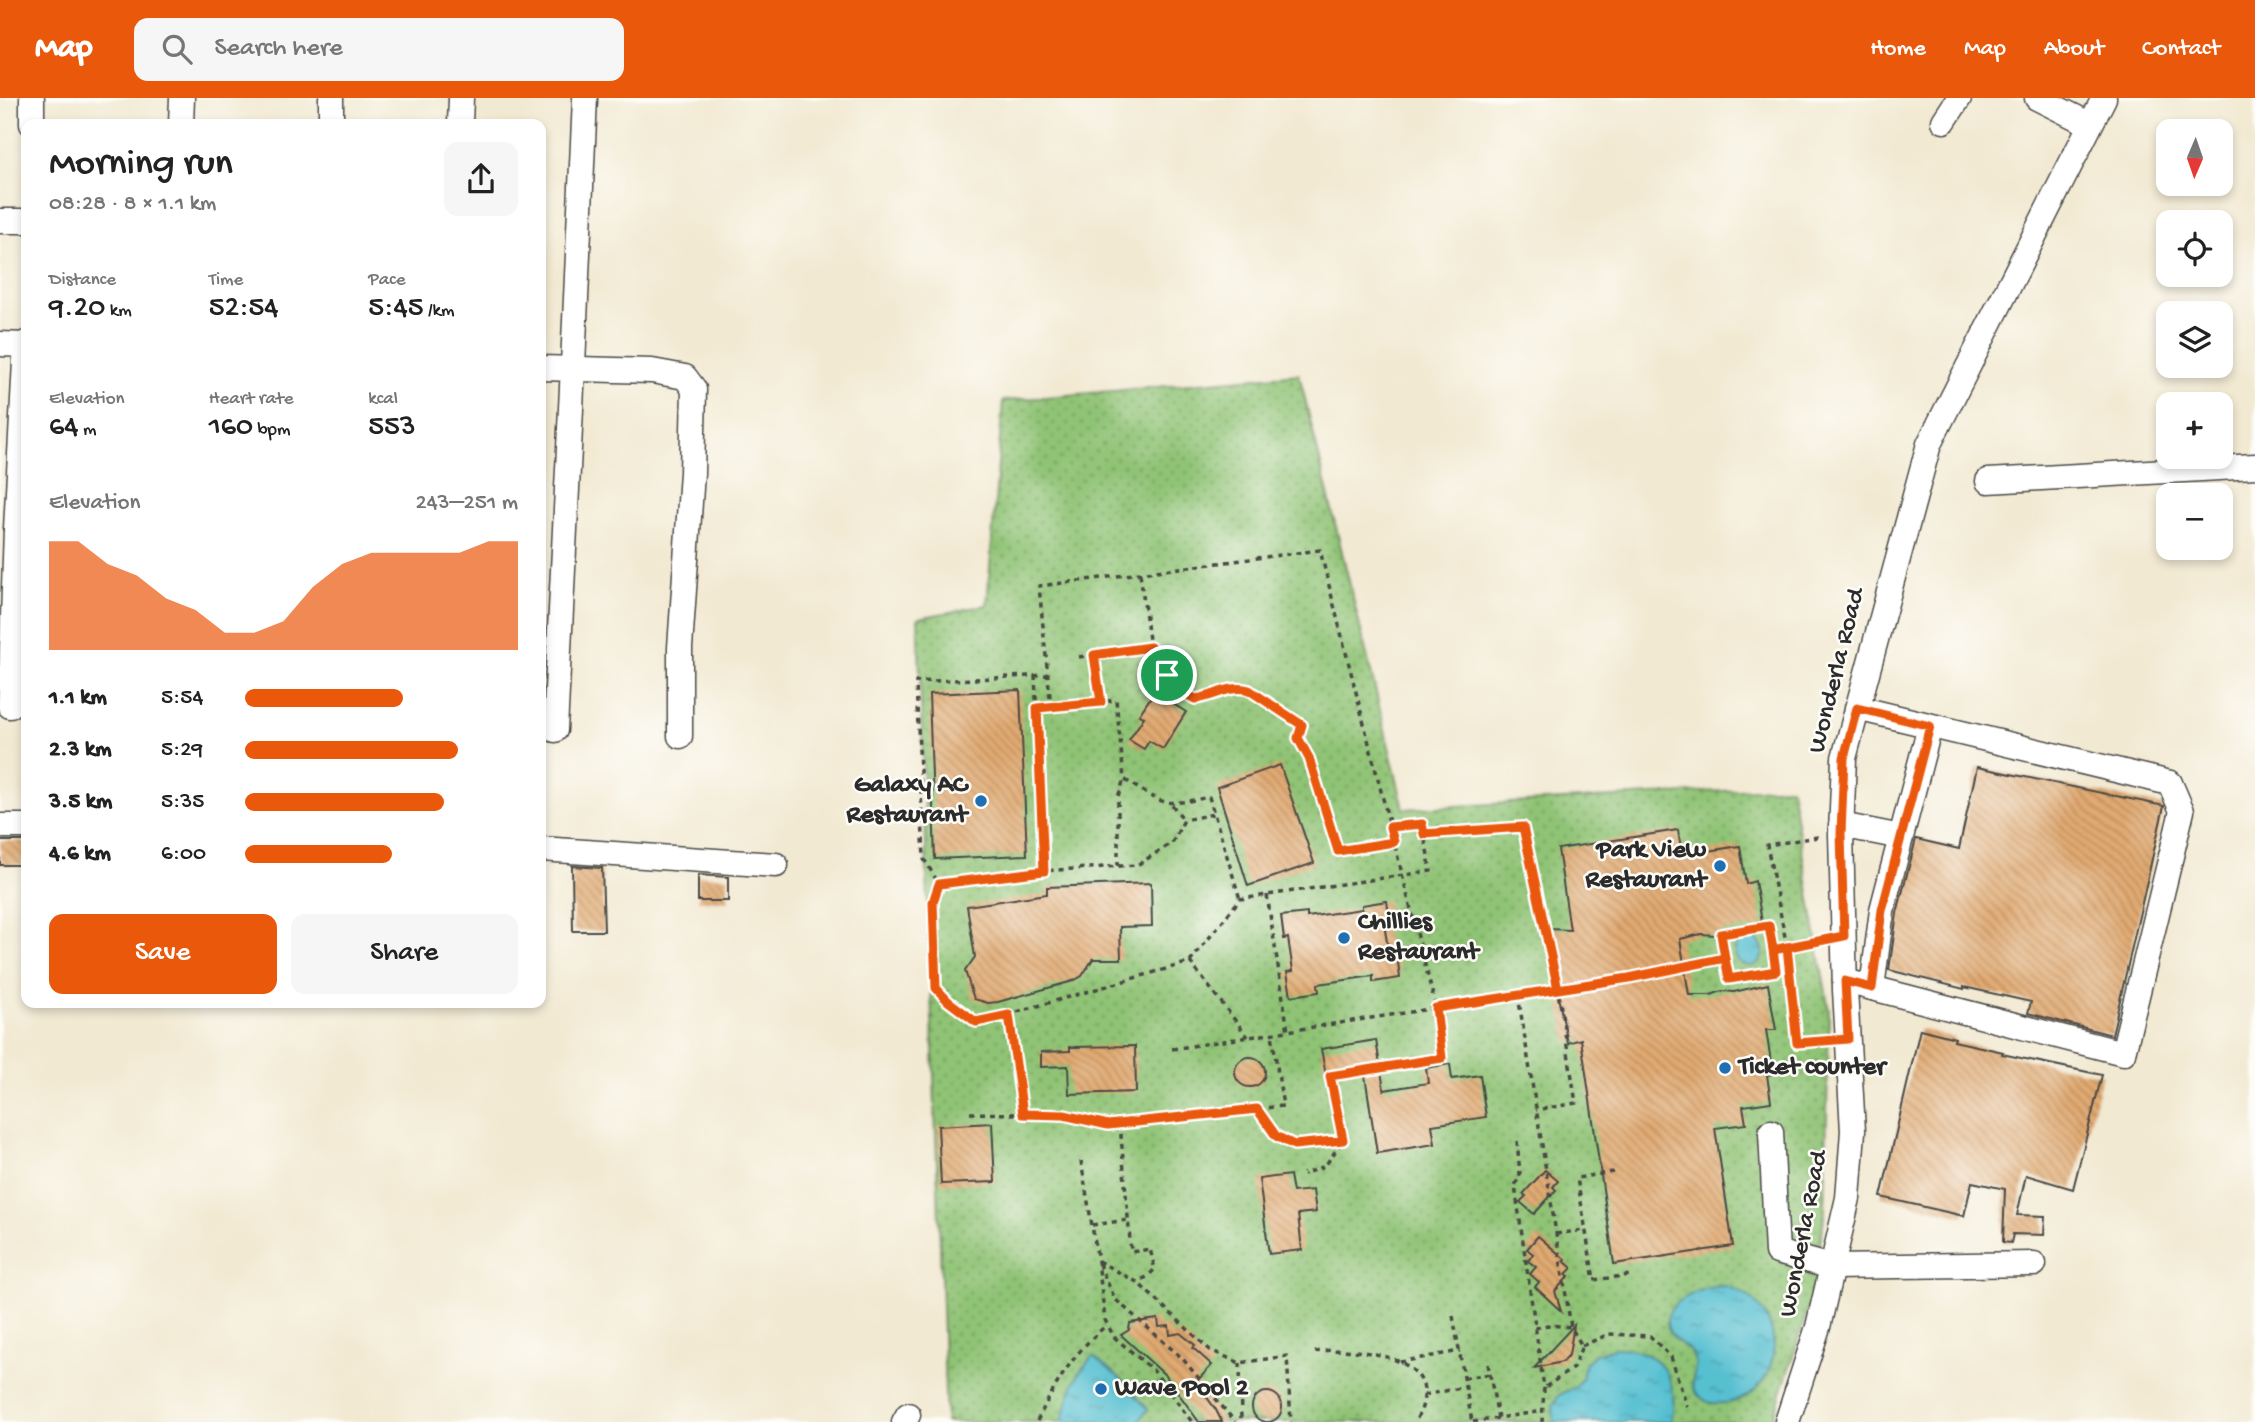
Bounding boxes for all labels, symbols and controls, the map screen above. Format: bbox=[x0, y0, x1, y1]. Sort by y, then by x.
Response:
search box bbox=[134, 18, 624, 81]
text: Map bbox=[35, 30, 92, 68]
icon: search bbox=[158, 30, 196, 68]
text: Search here bbox=[214, 34, 343, 65]
text: Home bbox=[1870, 35, 1926, 64]
text: Map bbox=[1964, 35, 2006, 64]
text: About bbox=[2044, 35, 2104, 64]
text: Contact bbox=[2142, 35, 2220, 64]
north arrow bbox=[2156, 119, 2233, 196]
map controls bbox=[2156, 119, 2233, 560]
button: share bbox=[444, 142, 518, 216]
text: Morning run bbox=[49, 143, 233, 187]
text: 08:28 · 8 × 1.1 km bbox=[49, 191, 216, 218]
button: locate bbox=[2156, 210, 2233, 287]
text: Distance bbox=[49, 269, 116, 292]
text: Time bbox=[209, 269, 243, 292]
text: Pace bbox=[368, 269, 406, 292]
text: 9.20 bbox=[49, 292, 105, 327]
text: 52:54 bbox=[209, 292, 279, 327]
text: 5:45 bbox=[368, 292, 424, 327]
text: km bbox=[105, 300, 132, 323]
text: /km bbox=[424, 300, 455, 323]
button: layers bbox=[2156, 301, 2233, 378]
text: Elevation bbox=[49, 388, 125, 411]
text: Heart rate bbox=[209, 388, 294, 411]
text: kcal bbox=[368, 388, 398, 411]
button: + bbox=[2156, 392, 2233, 469]
text: 64 bbox=[49, 411, 78, 446]
text: 160 bbox=[209, 411, 253, 446]
text: 553 bbox=[368, 411, 415, 446]
text: m bbox=[78, 419, 96, 442]
text: bpm bbox=[253, 419, 290, 442]
button: − bbox=[2156, 483, 2233, 560]
text: Elevation bbox=[49, 490, 140, 517]
text: 243–251 m bbox=[415, 490, 518, 517]
street label: Wonderla Road bbox=[1803, 584, 1874, 757]
pin bbox=[1137, 645, 1197, 705]
icon: arrive bbox=[1148, 656, 1186, 694]
text: 1.1 km bbox=[49, 685, 107, 712]
text: 5:54 bbox=[161, 685, 203, 712]
text: 2.3 km bbox=[49, 737, 111, 764]
text: 5:29 bbox=[161, 737, 203, 764]
place label: Galaxy AC Restaurant bbox=[846, 771, 970, 832]
text: 3.5 km bbox=[49, 789, 112, 816]
text: 5:35 bbox=[161, 789, 204, 816]
marker: Galaxy AC Restaurant bbox=[973, 793, 989, 809]
place label: Park View Restaurant bbox=[1585, 836, 1708, 897]
text: 4.6 km bbox=[49, 841, 111, 868]
text: 6:00 bbox=[161, 841, 206, 868]
marker: Park View Restaurant bbox=[1712, 858, 1728, 874]
place label: Chillies Restaurant bbox=[1357, 908, 1481, 969]
button: Save bbox=[49, 914, 277, 994]
button: Share bbox=[291, 914, 518, 994]
marker: Chillies Restaurant bbox=[1336, 930, 1352, 946]
place label: Ticket counter bbox=[1737, 1053, 1888, 1084]
marker: Ticket counter bbox=[1717, 1060, 1733, 1076]
street label: Wonderla Road bbox=[1774, 1146, 1837, 1320]
place label: Wave Pool 2 bbox=[1114, 1374, 1249, 1405]
marker: Wave Pool 2 bbox=[1093, 1381, 1109, 1397]

